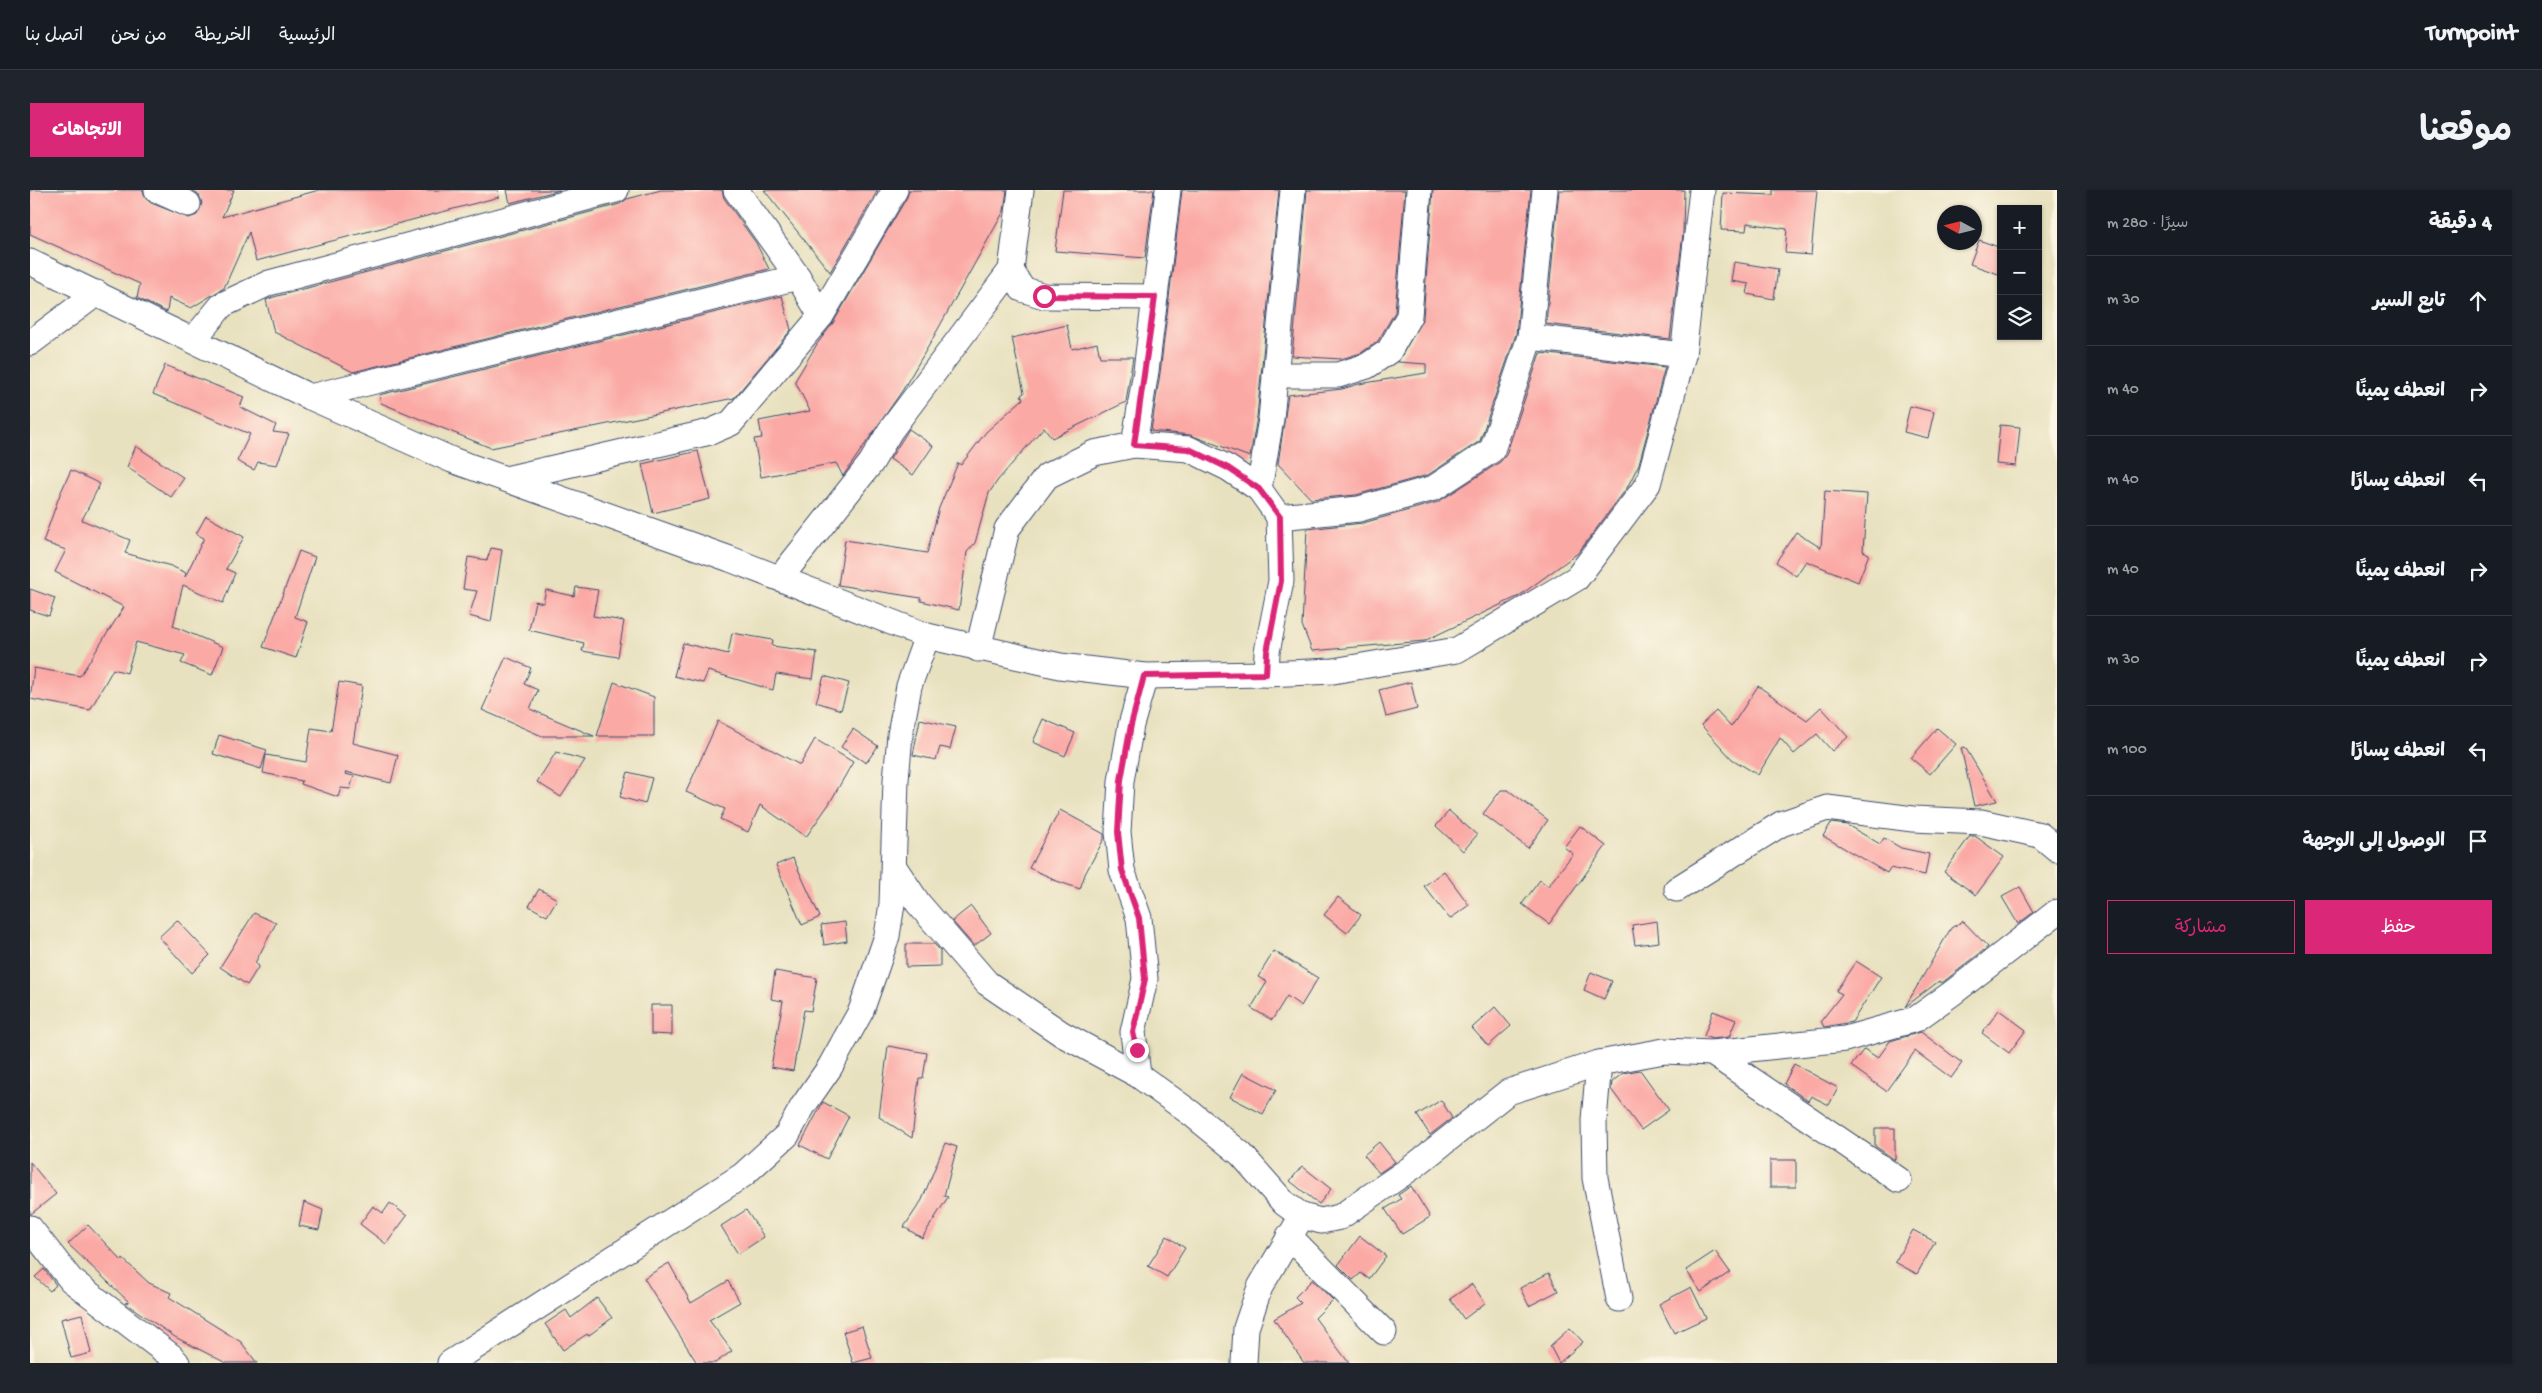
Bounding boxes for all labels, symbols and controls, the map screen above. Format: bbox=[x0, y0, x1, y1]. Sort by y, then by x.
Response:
text: Turnpoint bbox=[2426, 20, 2517, 49]
text: اتصل بنا bbox=[25, 26, 83, 47]
text: من نحن bbox=[111, 26, 167, 47]
text: الخريطة bbox=[195, 26, 251, 47]
text: الرئيسية bbox=[279, 26, 335, 47]
button: الاتجاهات bbox=[30, 103, 144, 157]
text: موقعنا bbox=[2419, 113, 2512, 154]
north arrow bbox=[1937, 205, 1982, 250]
map controls bbox=[1997, 205, 2042, 340]
button: + bbox=[1997, 205, 2042, 250]
text: 4 دقيقة bbox=[2429, 212, 2492, 237]
text: سيرًا · 280 m bbox=[2107, 215, 2188, 234]
button: − bbox=[1997, 250, 2042, 295]
route start bbox=[1033, 285, 1056, 308]
icon: ahead bbox=[2464, 287, 2492, 315]
text: 30 m bbox=[2107, 291, 2140, 310]
text: تابع السير bbox=[2373, 291, 2445, 314]
button: layers bbox=[1997, 295, 2042, 340]
icon: right bbox=[2464, 377, 2492, 405]
text: 40 m bbox=[2107, 381, 2139, 400]
text: انعطف يمينًا bbox=[2356, 381, 2445, 404]
icon: left bbox=[2464, 467, 2492, 495]
text: 40 m bbox=[2107, 471, 2139, 490]
text: انعطف يسارًا bbox=[2351, 471, 2445, 494]
icon: right bbox=[2464, 557, 2492, 585]
text: 40 m bbox=[2107, 561, 2139, 580]
text: انعطف يمينًا bbox=[2356, 561, 2445, 584]
icon: right bbox=[2464, 647, 2492, 675]
text: 30 m bbox=[2107, 651, 2140, 670]
text: انعطف يمينًا bbox=[2356, 651, 2445, 674]
icon: left bbox=[2464, 737, 2492, 765]
text: 100 m bbox=[2107, 741, 2147, 760]
text: انعطف يسارًا bbox=[2351, 741, 2445, 764]
icon: arrive bbox=[2464, 827, 2492, 855]
text: الوصول إلى الوجهة bbox=[2302, 831, 2445, 854]
button: مشاركة bbox=[2107, 900, 2295, 954]
button: حفظ bbox=[2305, 900, 2492, 954]
route end bbox=[1126, 1039, 1149, 1062]

